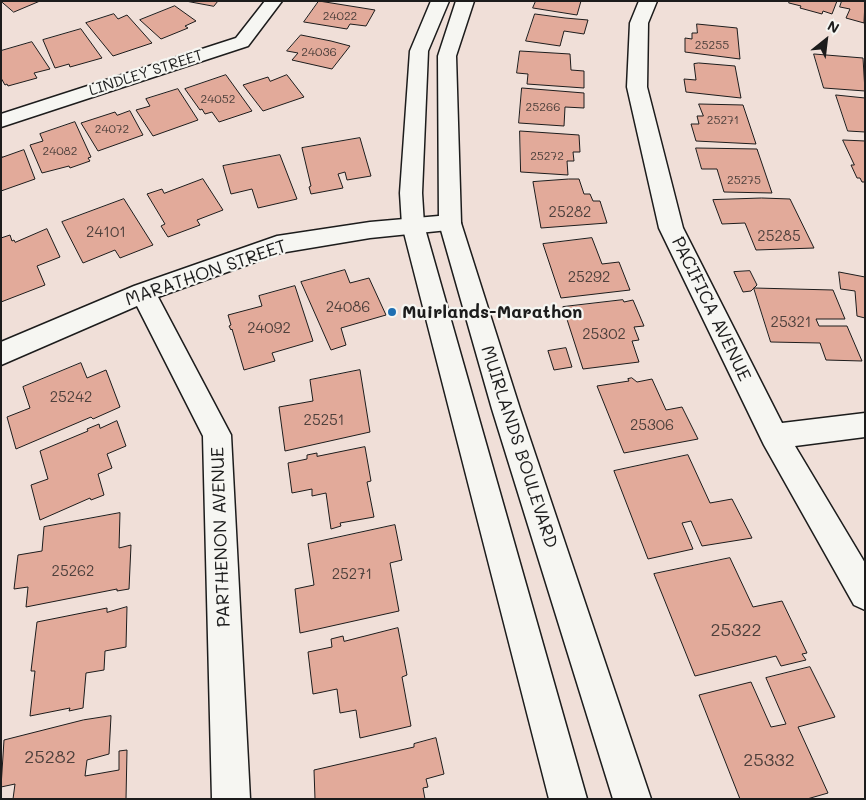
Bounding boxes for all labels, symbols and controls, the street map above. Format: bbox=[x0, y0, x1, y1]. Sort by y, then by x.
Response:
house number: 24022 bbox=[323, 9, 357, 23]
north arrow bbox=[801, 15, 851, 65]
text: N bbox=[824, 16, 843, 37]
house number: 25255 bbox=[695, 38, 729, 52]
house number: 24036 bbox=[301, 45, 337, 59]
street label: LINDLEY STREET bbox=[87, 46, 205, 100]
house number: 24052 bbox=[201, 92, 235, 106]
house number: 25266 bbox=[526, 100, 560, 114]
house number: 25271 bbox=[707, 113, 739, 127]
house number: 24072 bbox=[95, 122, 129, 136]
house number: 24082 bbox=[42, 144, 78, 158]
house number: 25272 bbox=[530, 149, 564, 163]
house number: 25275 bbox=[727, 173, 761, 187]
house number: 25282 bbox=[549, 203, 591, 221]
house number: 24101 bbox=[86, 223, 126, 241]
house number: 25285 bbox=[757, 227, 801, 245]
street label: PACIFICA AVENUE bbox=[667, 233, 755, 385]
street label: MARATHON STREET bbox=[122, 235, 290, 311]
house number: 25292 bbox=[568, 268, 610, 286]
house number: 24086 bbox=[326, 298, 370, 316]
place label: Muirlands-Marathon bbox=[402, 301, 582, 323]
marker: Muirlands-Marathon bbox=[386, 306, 398, 318]
house number: 25321 bbox=[771, 313, 811, 331]
house number: 24092 bbox=[247, 319, 291, 337]
house number: 25302 bbox=[582, 325, 626, 343]
street label: MUIRLANDS BOULEVARD bbox=[476, 343, 562, 551]
house number: 25242 bbox=[50, 388, 92, 406]
house number: 25251 bbox=[304, 411, 344, 429]
house number: 25306 bbox=[630, 416, 674, 434]
street label: PARTHENON AVENUE bbox=[207, 446, 235, 628]
house number: 25262 bbox=[52, 562, 94, 580]
house number: 25271 bbox=[332, 565, 372, 583]
house number: 25322 bbox=[710, 619, 762, 641]
house number: 25282 bbox=[24, 746, 76, 768]
house number: 25332 bbox=[743, 749, 795, 771]

